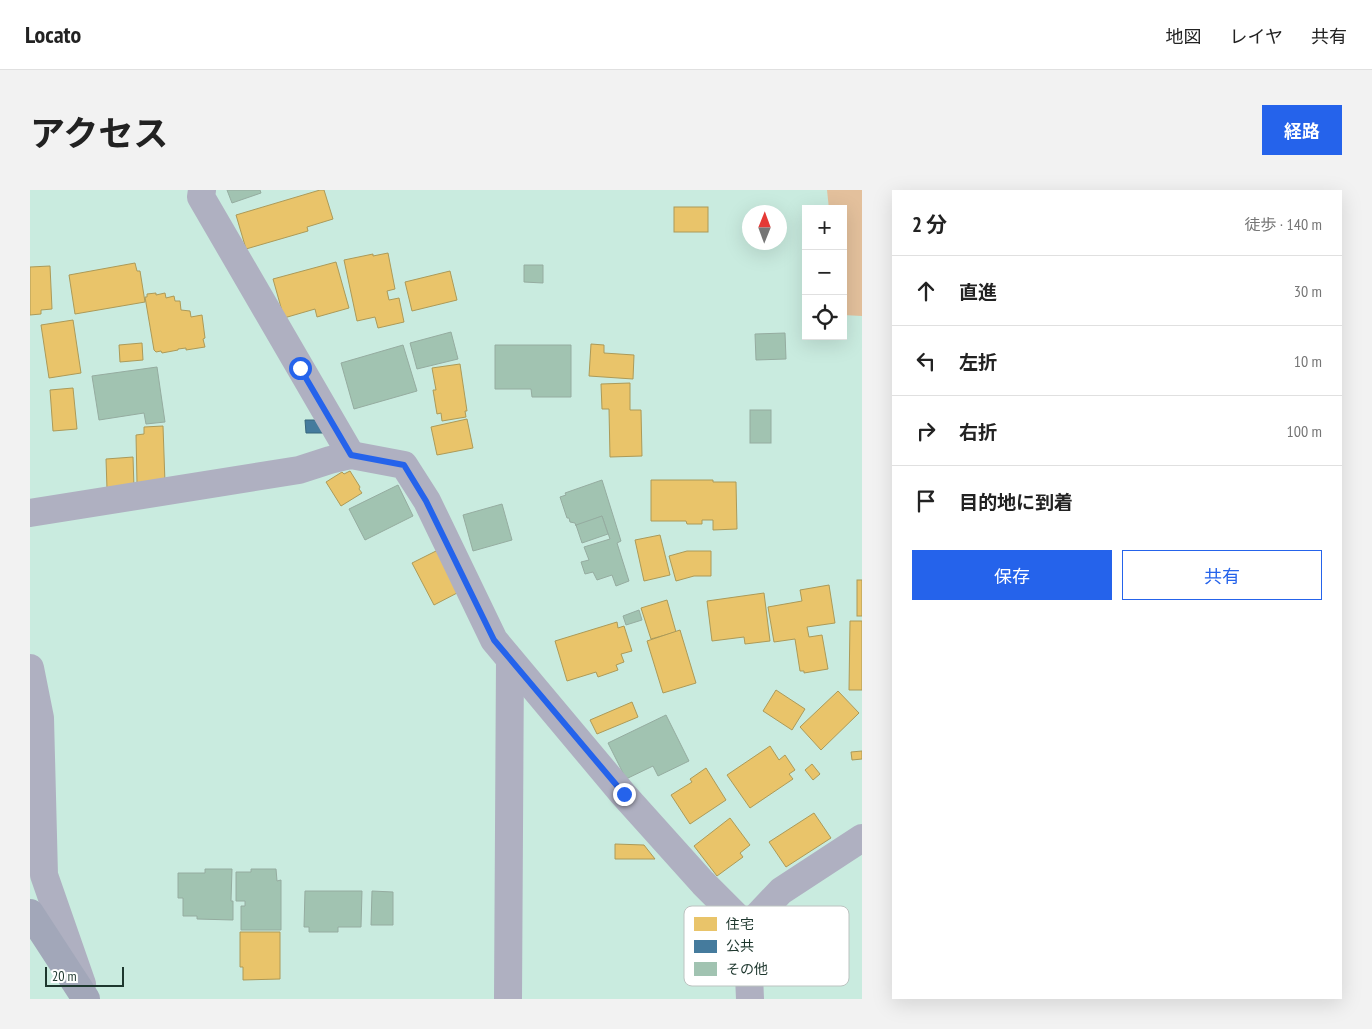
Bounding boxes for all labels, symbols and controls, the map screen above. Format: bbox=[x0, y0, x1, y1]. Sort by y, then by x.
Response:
text: Locato bbox=[25, 19, 81, 50]
text: 地図 bbox=[1166, 25, 1202, 48]
text: レイヤ bbox=[1230, 25, 1283, 48]
text: 共有 bbox=[1311, 25, 1347, 48]
button: 経路 bbox=[1262, 105, 1342, 155]
text: アクセス bbox=[30, 110, 168, 156]
north arrow bbox=[742, 205, 787, 250]
map controls bbox=[802, 205, 847, 340]
button: + bbox=[802, 205, 847, 250]
text: 2 分 bbox=[912, 211, 947, 238]
text: 徒歩 · 140 m bbox=[1244, 214, 1322, 234]
button: − bbox=[802, 250, 847, 295]
icon: ahead bbox=[912, 277, 940, 305]
text: 直進 bbox=[959, 280, 997, 304]
text: 30 m bbox=[1294, 281, 1322, 301]
button: locate bbox=[802, 295, 847, 340]
icon: left bbox=[912, 347, 940, 375]
text: 左折 bbox=[959, 350, 997, 374]
text: 10 m bbox=[1294, 351, 1322, 371]
route start bbox=[289, 357, 312, 380]
icon: right bbox=[912, 417, 940, 445]
text: 右折 bbox=[959, 420, 997, 444]
text: 100 m bbox=[1287, 421, 1322, 441]
icon: arrive bbox=[912, 487, 940, 515]
text: 目的地に到着 bbox=[959, 490, 1073, 514]
button: 保存 bbox=[912, 550, 1112, 600]
button: 共有 bbox=[1122, 550, 1322, 600]
route end bbox=[613, 783, 636, 806]
legend bbox=[684, 906, 849, 986]
text: 住宅 bbox=[726, 915, 754, 933]
text: 公共 bbox=[726, 937, 754, 955]
text: その他 bbox=[726, 960, 768, 978]
scale bar bbox=[45, 964, 124, 987]
text: 20 m bbox=[52, 967, 77, 985]

